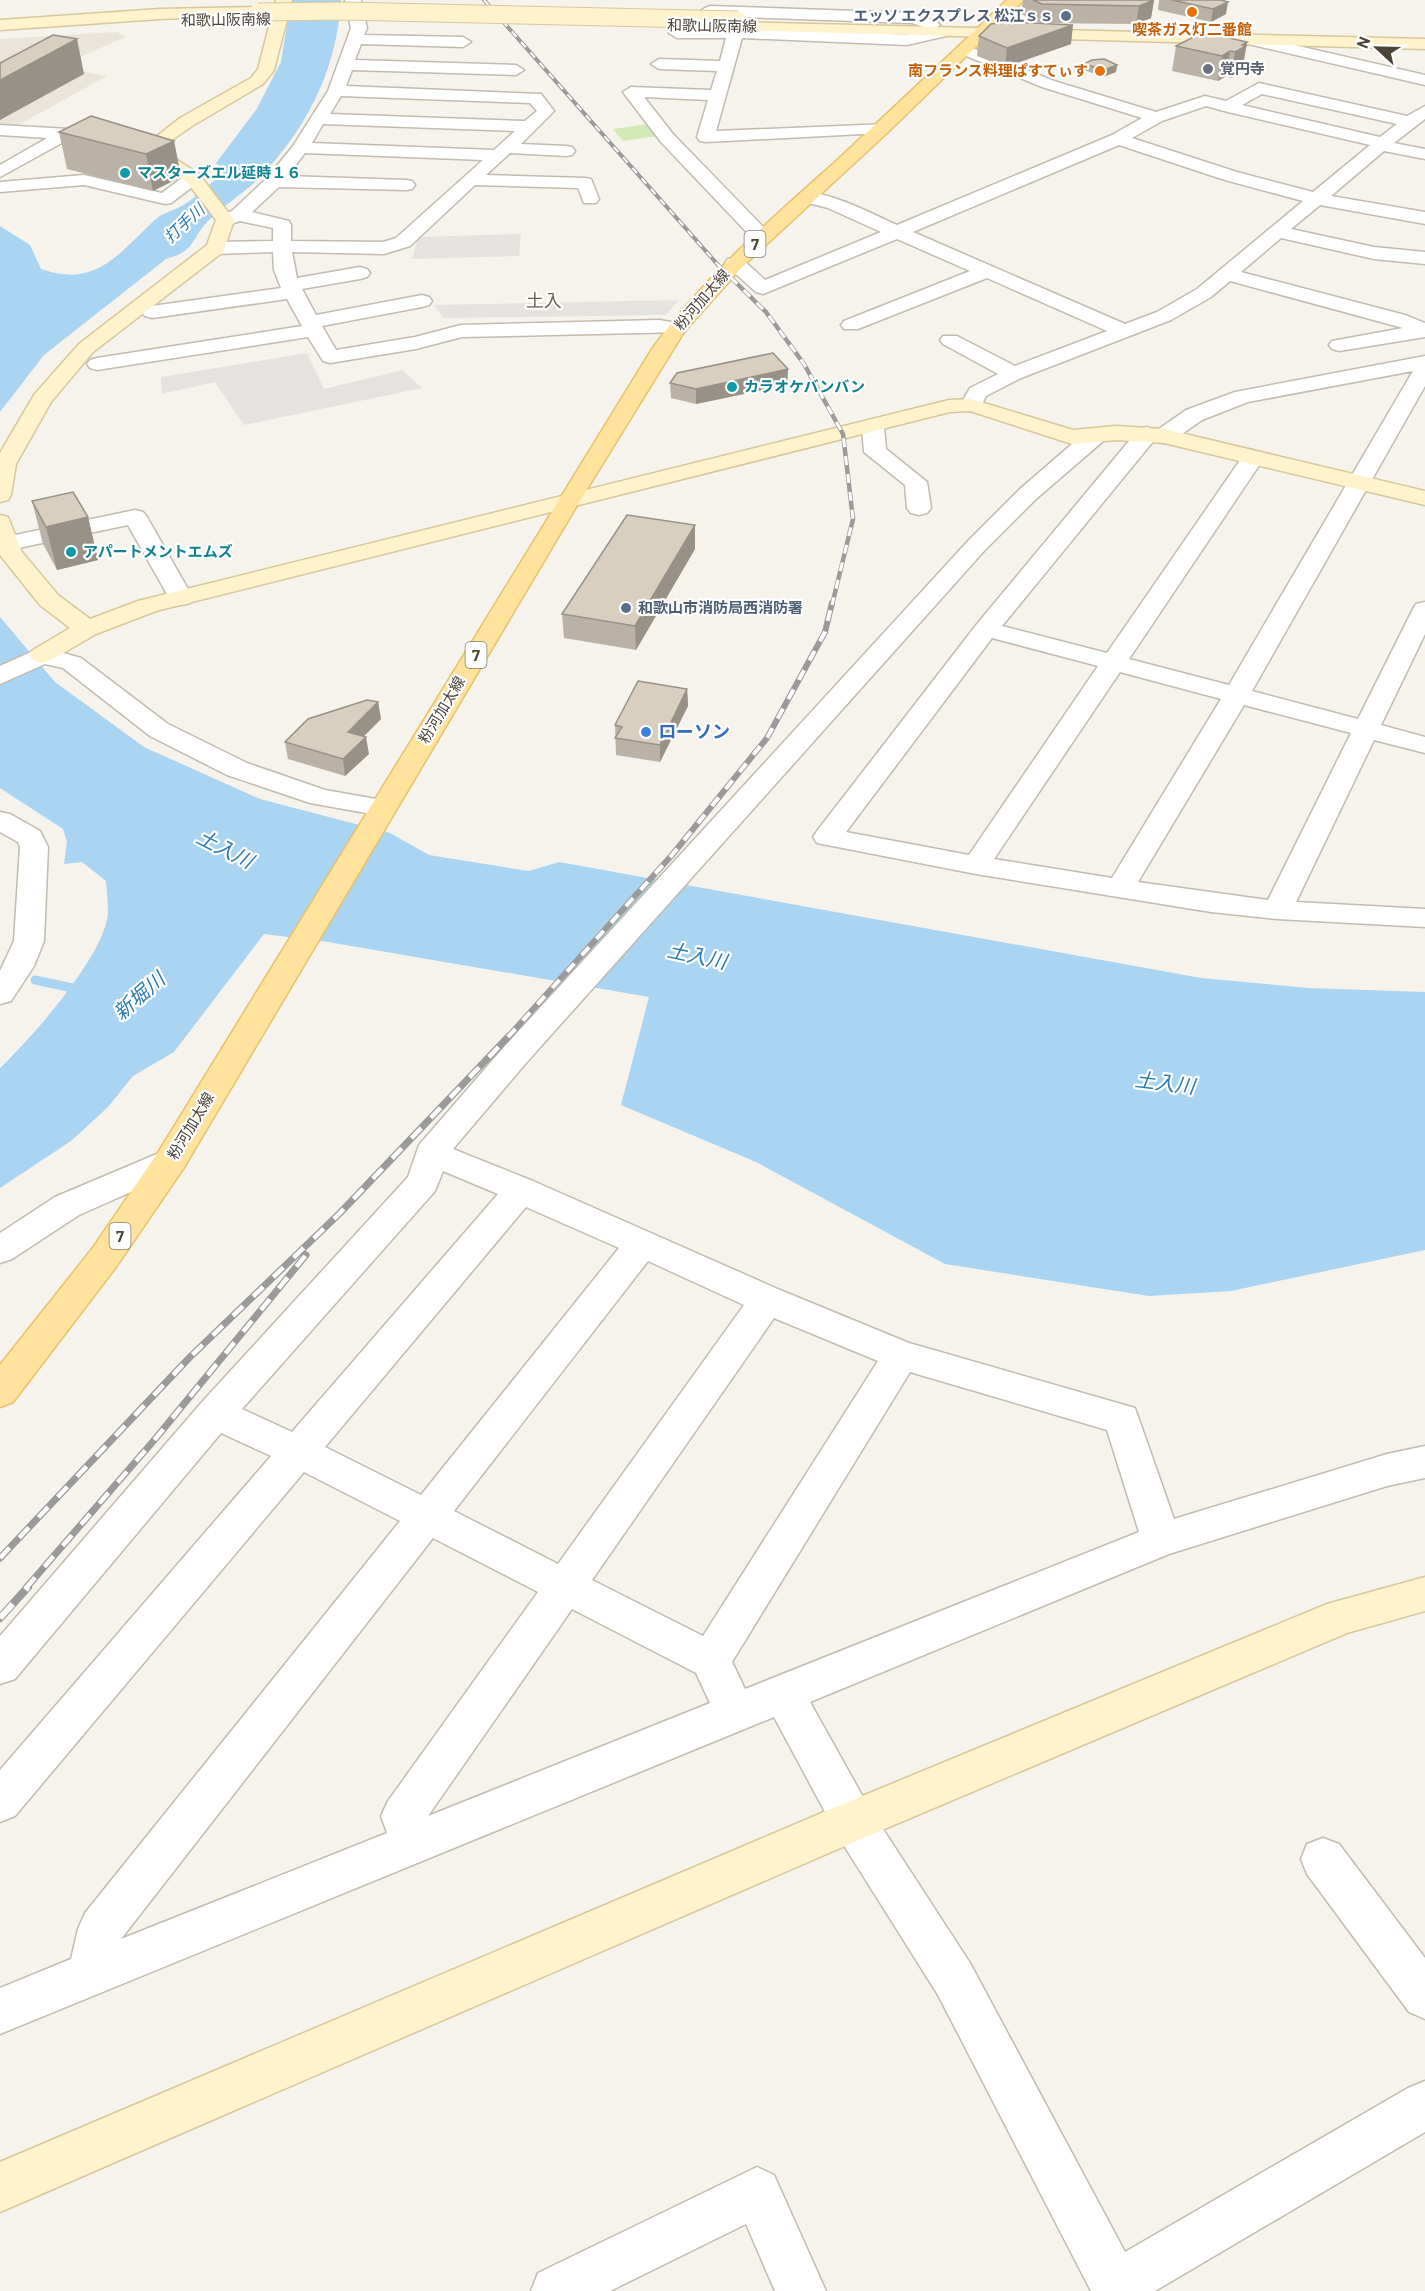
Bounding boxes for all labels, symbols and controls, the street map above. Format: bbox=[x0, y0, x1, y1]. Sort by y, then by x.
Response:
marker: 喫茶ガス灯二番館 bbox=[1185, 5, 1199, 19]
place label: エッソ エクスプレス 松江ｓｓ bbox=[853, 6, 1054, 24]
street label: 和歌山阪南線 bbox=[181, 9, 271, 29]
marker: エッソ エクスプレス 松江ｓｓ bbox=[1059, 9, 1073, 23]
street label: 和歌山阪南線 bbox=[667, 15, 757, 35]
north arrow bbox=[1347, 18, 1407, 78]
place label: 喫茶ガス灯二番館 bbox=[1132, 20, 1252, 38]
text: N bbox=[1352, 34, 1373, 51]
place label: 覚円寺 bbox=[1220, 59, 1265, 77]
place label: 南フランス料理ぱすてぃす bbox=[908, 61, 1088, 79]
marker: 覚円寺 bbox=[1201, 62, 1215, 76]
marker: 南フランス料理ぱすてぃす bbox=[1093, 64, 1107, 78]
place label: マスターズエル延時１６ bbox=[137, 163, 301, 181]
marker: マスターズエル延時１６ bbox=[118, 166, 132, 180]
water label: 打手川 bbox=[160, 198, 209, 246]
road number: 7 bbox=[744, 231, 766, 257]
street label: 粉河加太線 bbox=[670, 265, 733, 334]
district label: 土入 bbox=[526, 289, 562, 311]
place label: カラオケバンバン bbox=[744, 377, 865, 395]
marker: カラオケバンバン bbox=[725, 380, 739, 394]
place label: アパートメントエムズ bbox=[83, 542, 233, 560]
marker: アパートメントエムズ bbox=[64, 545, 78, 559]
place label: 和歌山市消防局西消防署 bbox=[638, 598, 803, 616]
marker: 和歌山市消防局西消防署 bbox=[619, 601, 633, 615]
road number: 7 bbox=[466, 642, 486, 668]
street label: 粉河加太線 bbox=[414, 673, 468, 746]
place label: ローソン bbox=[658, 720, 730, 742]
marker: ローソン bbox=[639, 725, 653, 739]
water label: 土入川 bbox=[193, 824, 259, 873]
water label: 土入川 bbox=[665, 937, 731, 973]
water label: 新堀川 bbox=[108, 965, 170, 1024]
water label: 土入川 bbox=[1134, 1066, 1198, 1098]
street label: 粉河加太線 bbox=[163, 1089, 217, 1162]
road number: 7 bbox=[110, 1223, 130, 1249]

